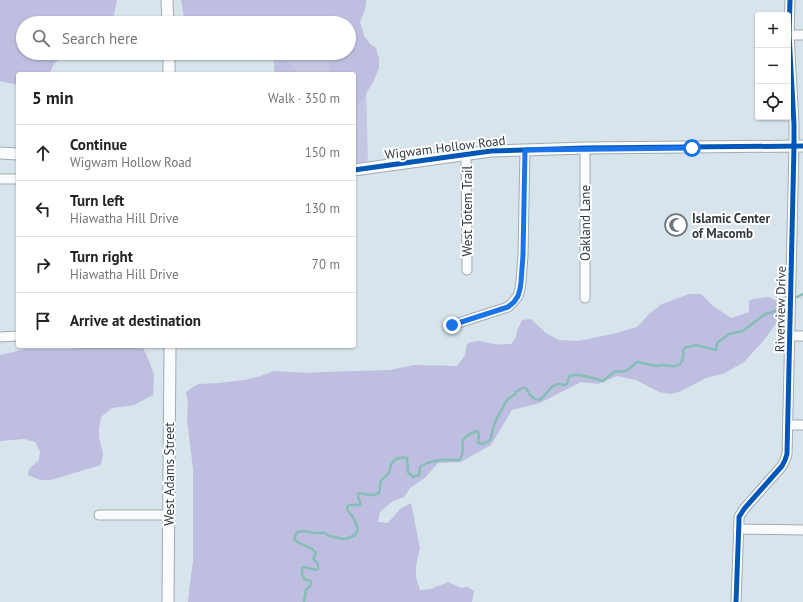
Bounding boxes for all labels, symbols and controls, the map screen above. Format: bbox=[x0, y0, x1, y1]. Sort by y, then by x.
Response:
map controls bbox=[755, 12, 791, 120]
button: + bbox=[755, 12, 791, 48]
search box bbox=[16, 16, 356, 60]
icon: search bbox=[30, 27, 52, 49]
text: Search here bbox=[62, 29, 138, 48]
button: − bbox=[755, 48, 791, 84]
button: locate bbox=[755, 84, 791, 120]
text: 5 min bbox=[32, 87, 73, 109]
text: Walk · 350 m bbox=[268, 90, 340, 107]
street label: Wigwam Hollow Road bbox=[384, 132, 506, 163]
text: Continue bbox=[70, 135, 127, 154]
route start bbox=[683, 139, 701, 157]
icon: ahead bbox=[32, 142, 54, 164]
text: 150 m bbox=[305, 144, 340, 161]
text: Wigwam Hollow Road bbox=[70, 154, 192, 171]
street label: West Totem Trail bbox=[459, 165, 476, 256]
street label: Oakland Lane bbox=[577, 185, 594, 261]
text: Turn left bbox=[70, 191, 124, 210]
icon: left bbox=[32, 198, 54, 220]
text: 130 m bbox=[305, 200, 340, 217]
text: Hiawatha Hill Drive bbox=[70, 210, 179, 227]
place label: Islamic Center of Macomb bbox=[692, 210, 770, 242]
mosque icon: Islamic Center of Macomb bbox=[663, 212, 689, 238]
text: Turn right bbox=[70, 247, 133, 266]
icon: right bbox=[32, 254, 54, 276]
text: 70 m bbox=[312, 256, 340, 273]
text: Hiawatha Hill Drive bbox=[70, 266, 179, 283]
street label: Riverview Drive bbox=[771, 266, 790, 352]
icon: arrive bbox=[32, 310, 54, 332]
text: Arrive at destination bbox=[70, 311, 201, 330]
route end bbox=[443, 316, 461, 334]
street label: West Adams Street bbox=[161, 422, 178, 526]

